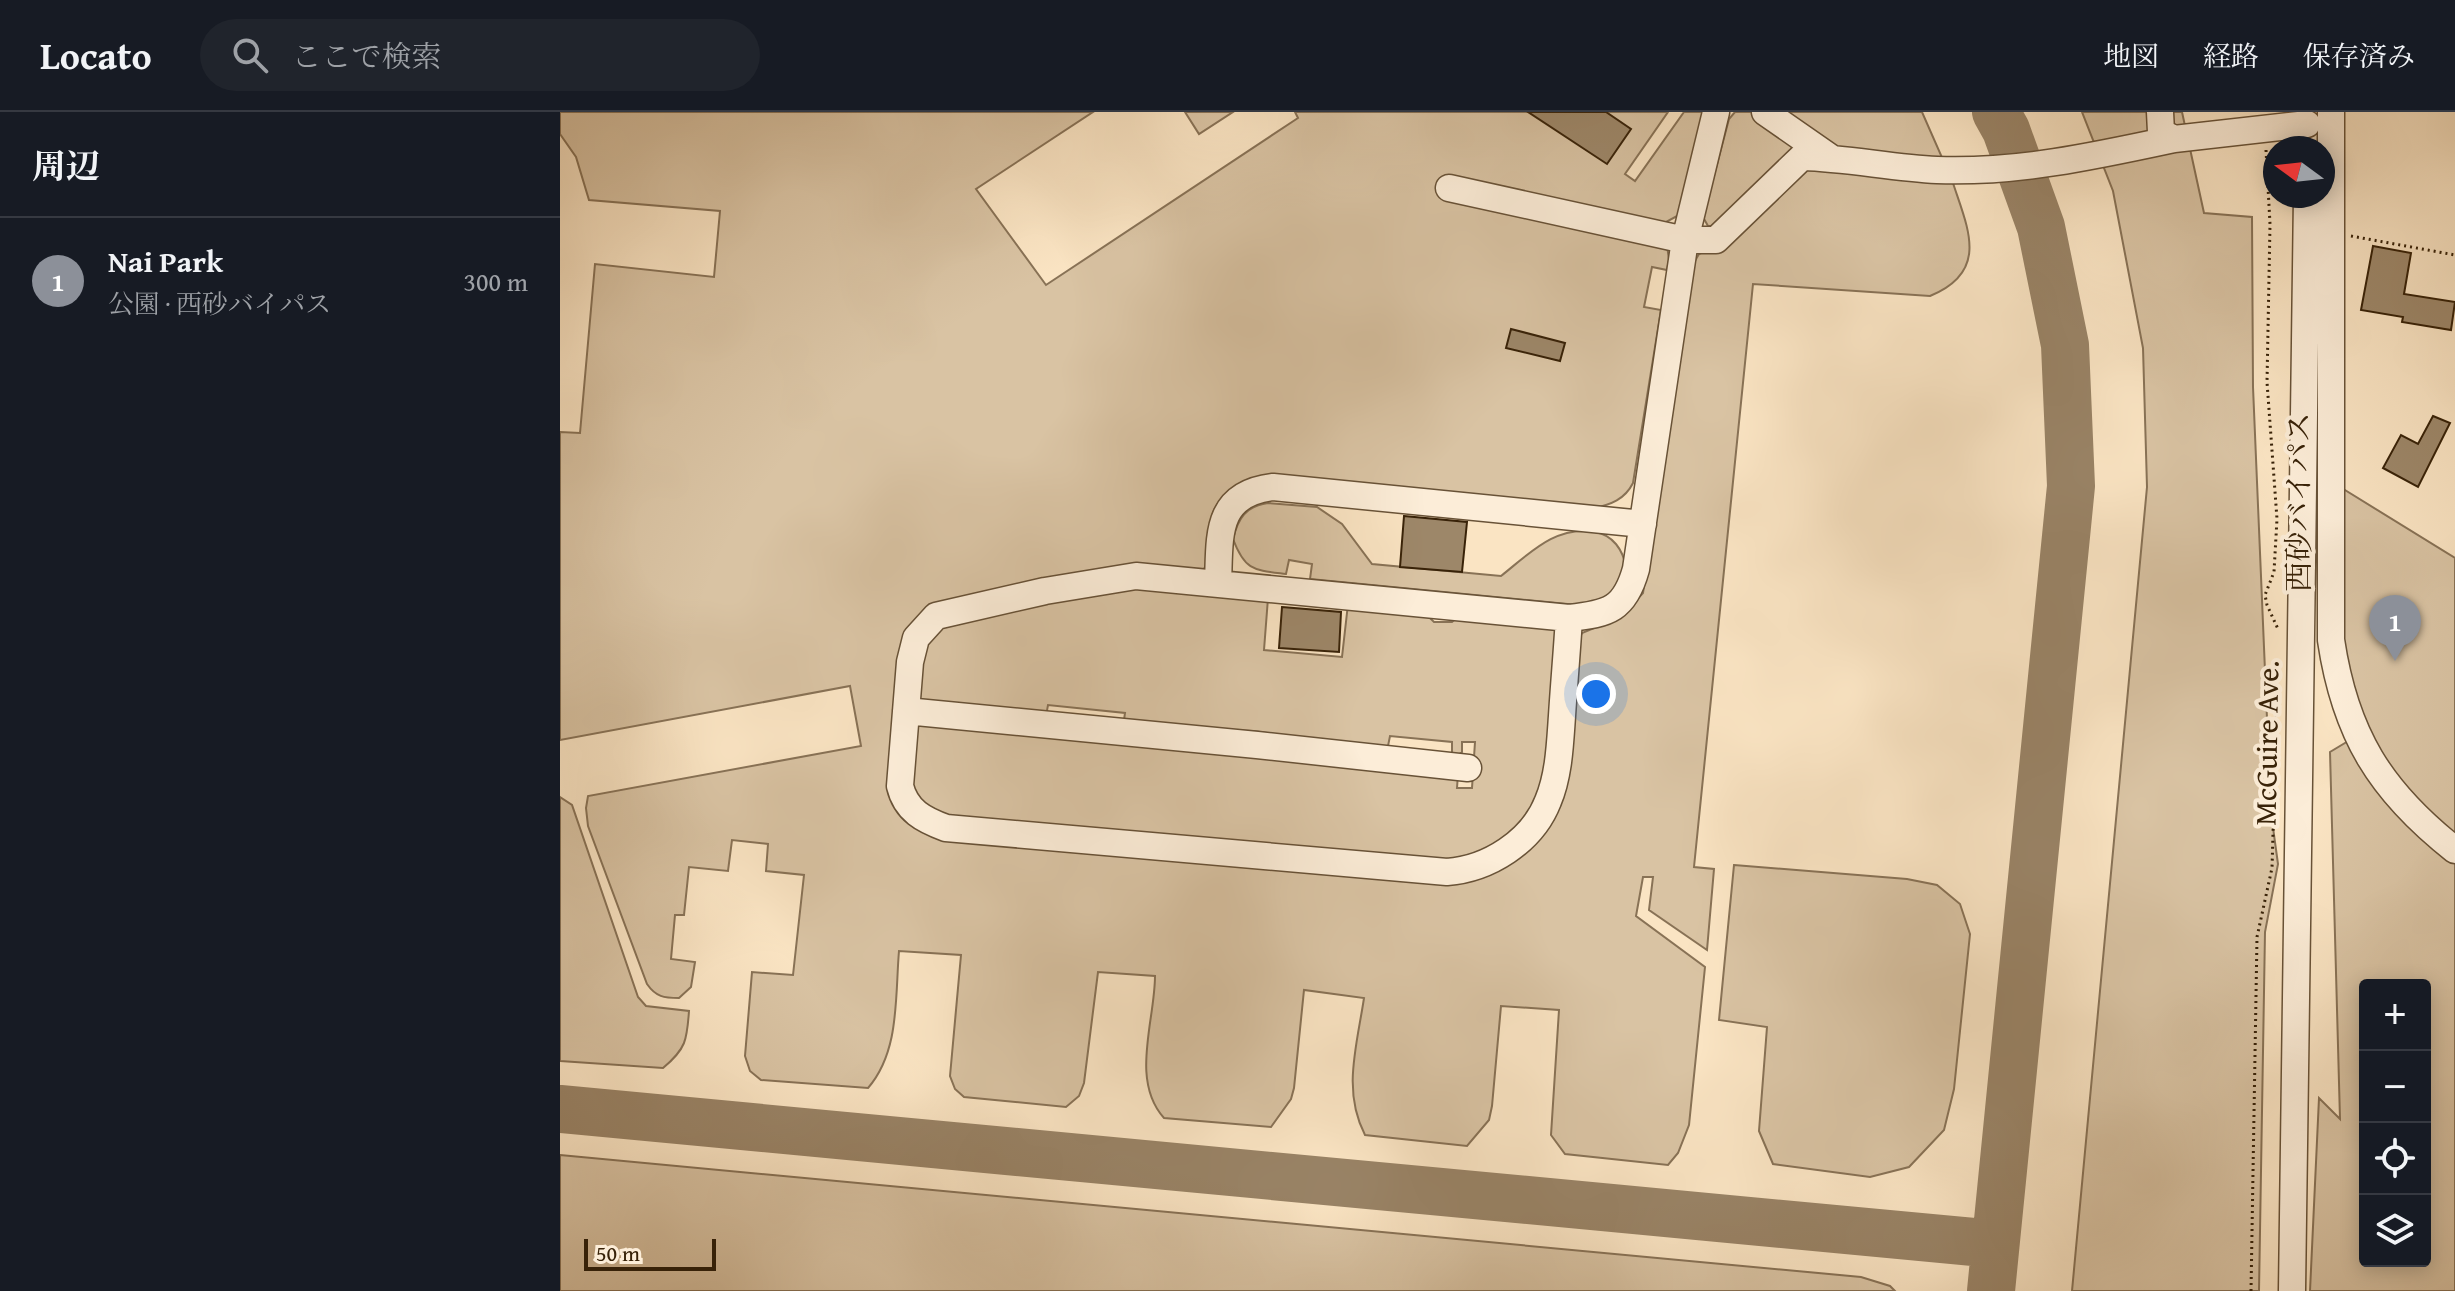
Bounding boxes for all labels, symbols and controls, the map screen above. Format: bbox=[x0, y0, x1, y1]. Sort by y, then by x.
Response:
search box bbox=[200, 19, 760, 91]
text: Locato bbox=[40, 27, 152, 83]
icon: search bbox=[228, 33, 272, 77]
text: ここで検索 bbox=[292, 34, 442, 78]
text: 地図 bbox=[2103, 35, 2159, 76]
text: 経路 bbox=[2203, 35, 2259, 76]
text: 保存済み bbox=[2303, 35, 2415, 76]
north arrow bbox=[2263, 136, 2335, 208]
text: 周辺 bbox=[32, 141, 100, 190]
text: Nai Park bbox=[108, 239, 223, 283]
text: 1 bbox=[51, 262, 65, 301]
text: 300 m bbox=[463, 262, 528, 301]
text: 公園 · 西砂バイパス bbox=[108, 284, 331, 323]
street label: 西砂バイパス bbox=[2276, 412, 2320, 592]
pin: 1 bbox=[2369, 595, 2421, 661]
street label: McGuire Ave. bbox=[2243, 660, 2289, 826]
your location bbox=[1576, 674, 1616, 714]
map controls bbox=[2359, 979, 2431, 1267]
button: + bbox=[2359, 979, 2431, 1051]
button: − bbox=[2359, 1051, 2431, 1123]
button: locate bbox=[2359, 1123, 2431, 1195]
button: layers bbox=[2359, 1195, 2431, 1267]
scale bar bbox=[584, 1235, 716, 1271]
text: 50 m bbox=[596, 1237, 640, 1269]

